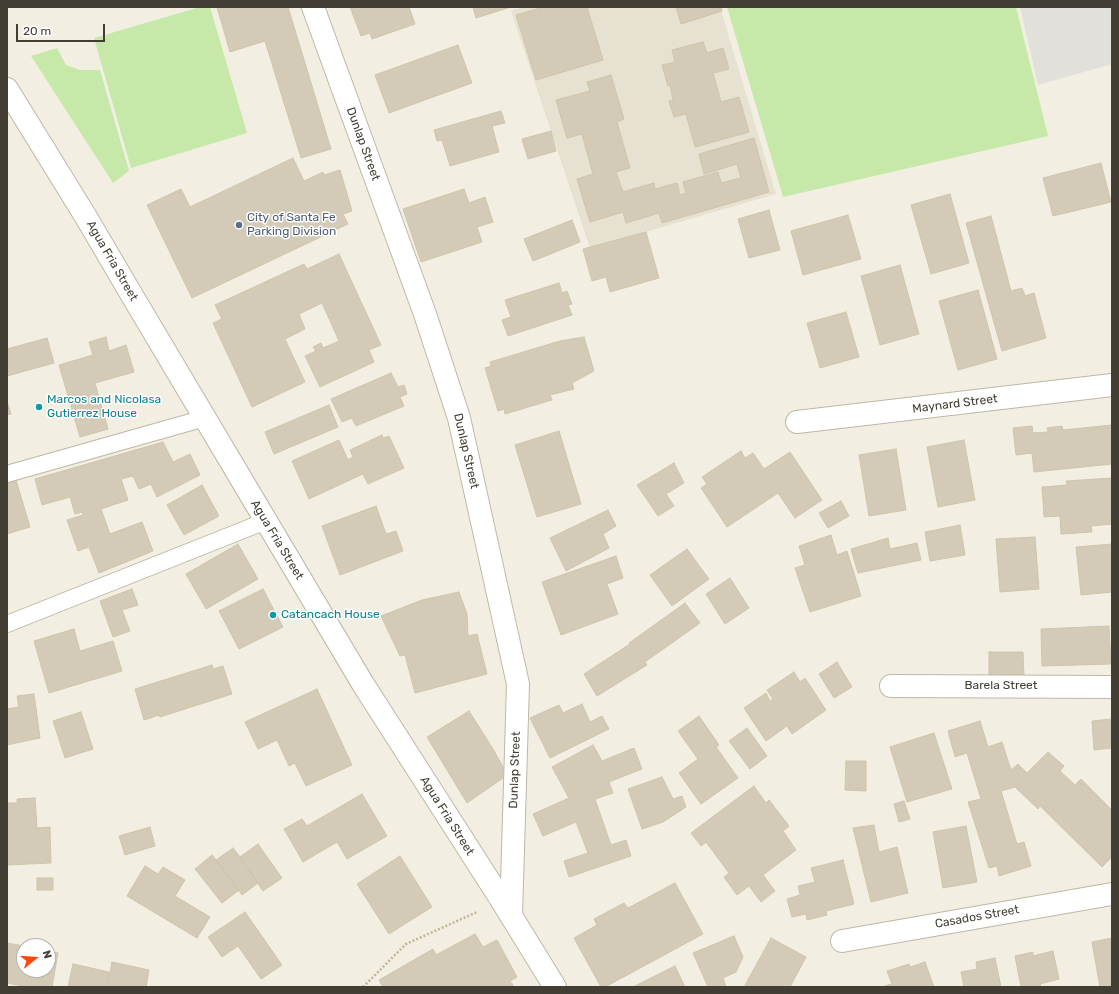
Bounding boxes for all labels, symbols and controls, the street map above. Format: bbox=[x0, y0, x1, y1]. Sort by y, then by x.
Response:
scale bar bbox=[18, 16, 107, 42]
text: 20 m bbox=[23, 24, 51, 38]
street label: Dunlap Street bbox=[343, 105, 383, 183]
place label: City of Santa Fe Parking Division bbox=[247, 211, 336, 239]
street label: Agua Fria Street bbox=[83, 218, 141, 304]
marker: City of Santa Fe Parking Division bbox=[234, 220, 244, 230]
street label: Maynard Street bbox=[912, 392, 998, 416]
place label: Marcos and Nicolasa Gutierrez House bbox=[47, 393, 161, 421]
marker: Marcos and Nicolasa Gutierrez House bbox=[34, 402, 44, 412]
street label: Dunlap Street bbox=[450, 412, 482, 490]
street label: Agua Fria Street bbox=[248, 498, 306, 582]
place label: Catancach House bbox=[281, 608, 380, 622]
marker: Catancach House bbox=[268, 610, 278, 620]
street label: Barela Street bbox=[965, 679, 1037, 693]
street label: Dunlap Street bbox=[506, 731, 524, 809]
street label: Agua Fria Street bbox=[417, 774, 477, 858]
street label: Casados Street bbox=[934, 903, 1020, 931]
north arrow bbox=[16, 938, 56, 978]
text: N bbox=[40, 949, 54, 960]

